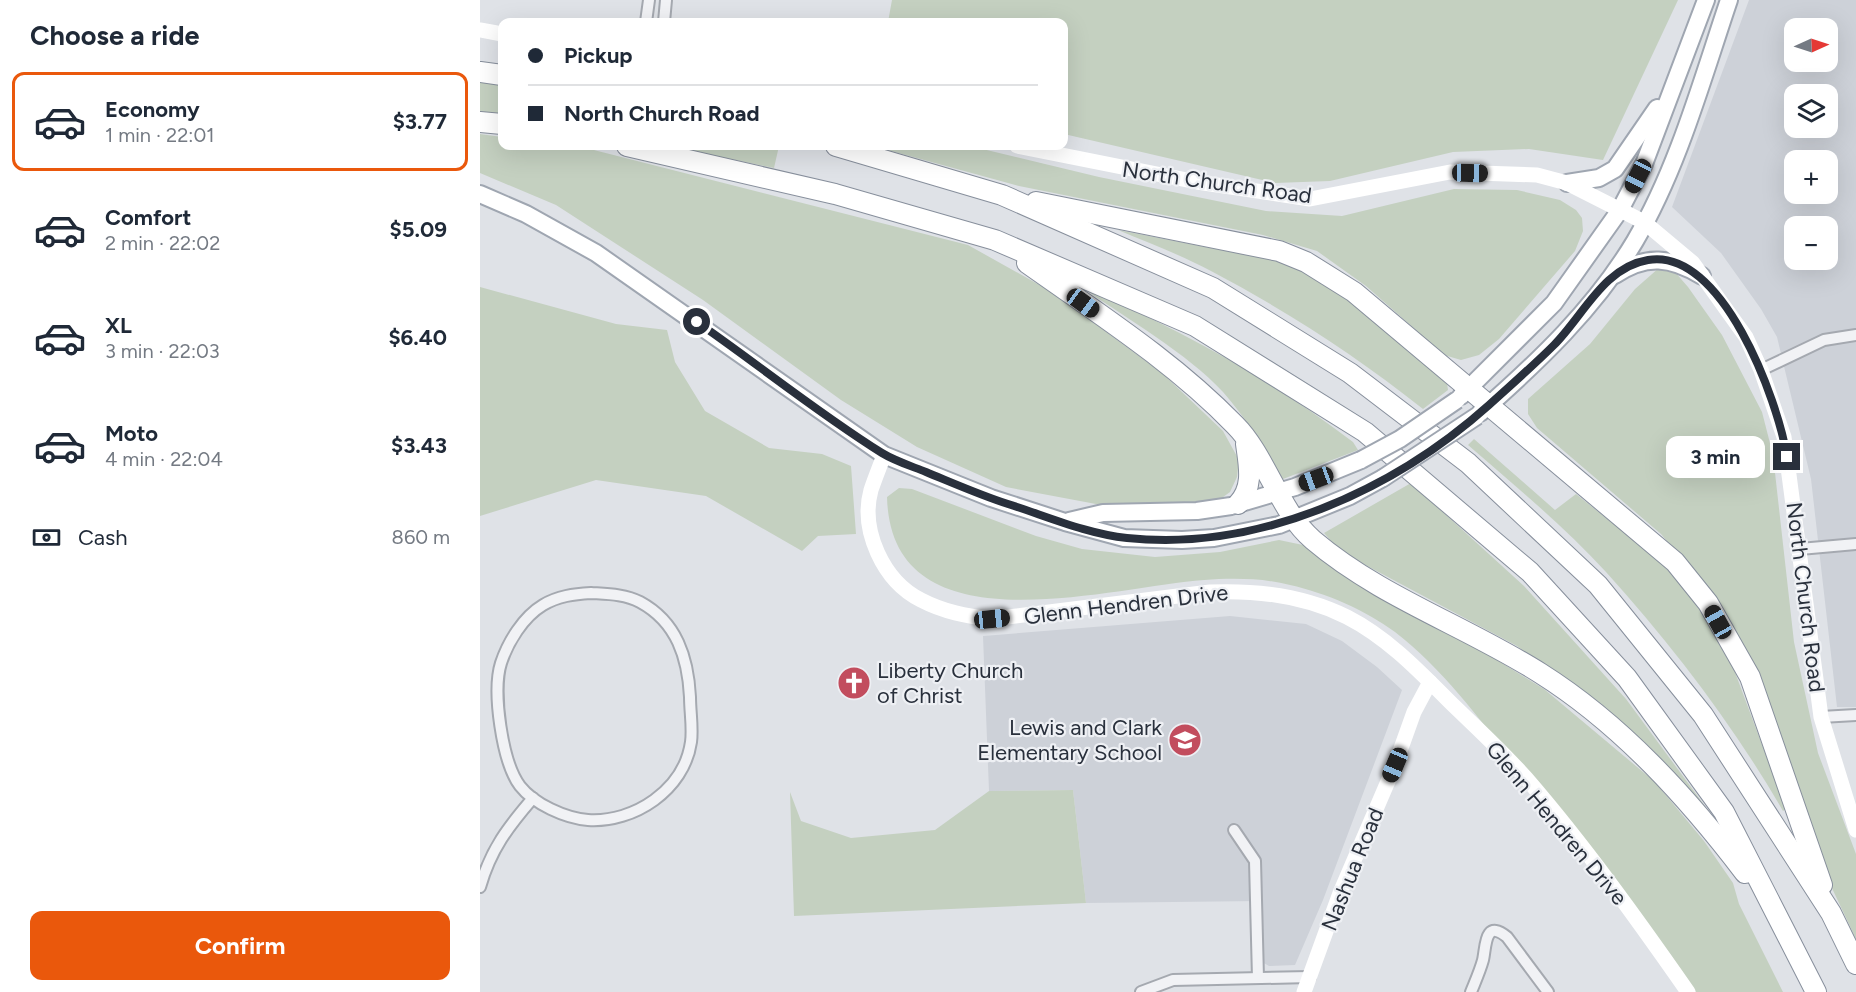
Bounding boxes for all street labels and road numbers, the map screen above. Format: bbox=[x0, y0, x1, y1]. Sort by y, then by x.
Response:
street label: North Church Road bbox=[1120, 156, 1314, 209]
street label: North Church Road bbox=[1780, 500, 1831, 694]
street label: Glenn Hendren Drive bbox=[1023, 579, 1230, 630]
street label: Glenn Hendren Drive bbox=[1480, 736, 1633, 911]
street label: Nashua Road bbox=[1316, 804, 1389, 935]

